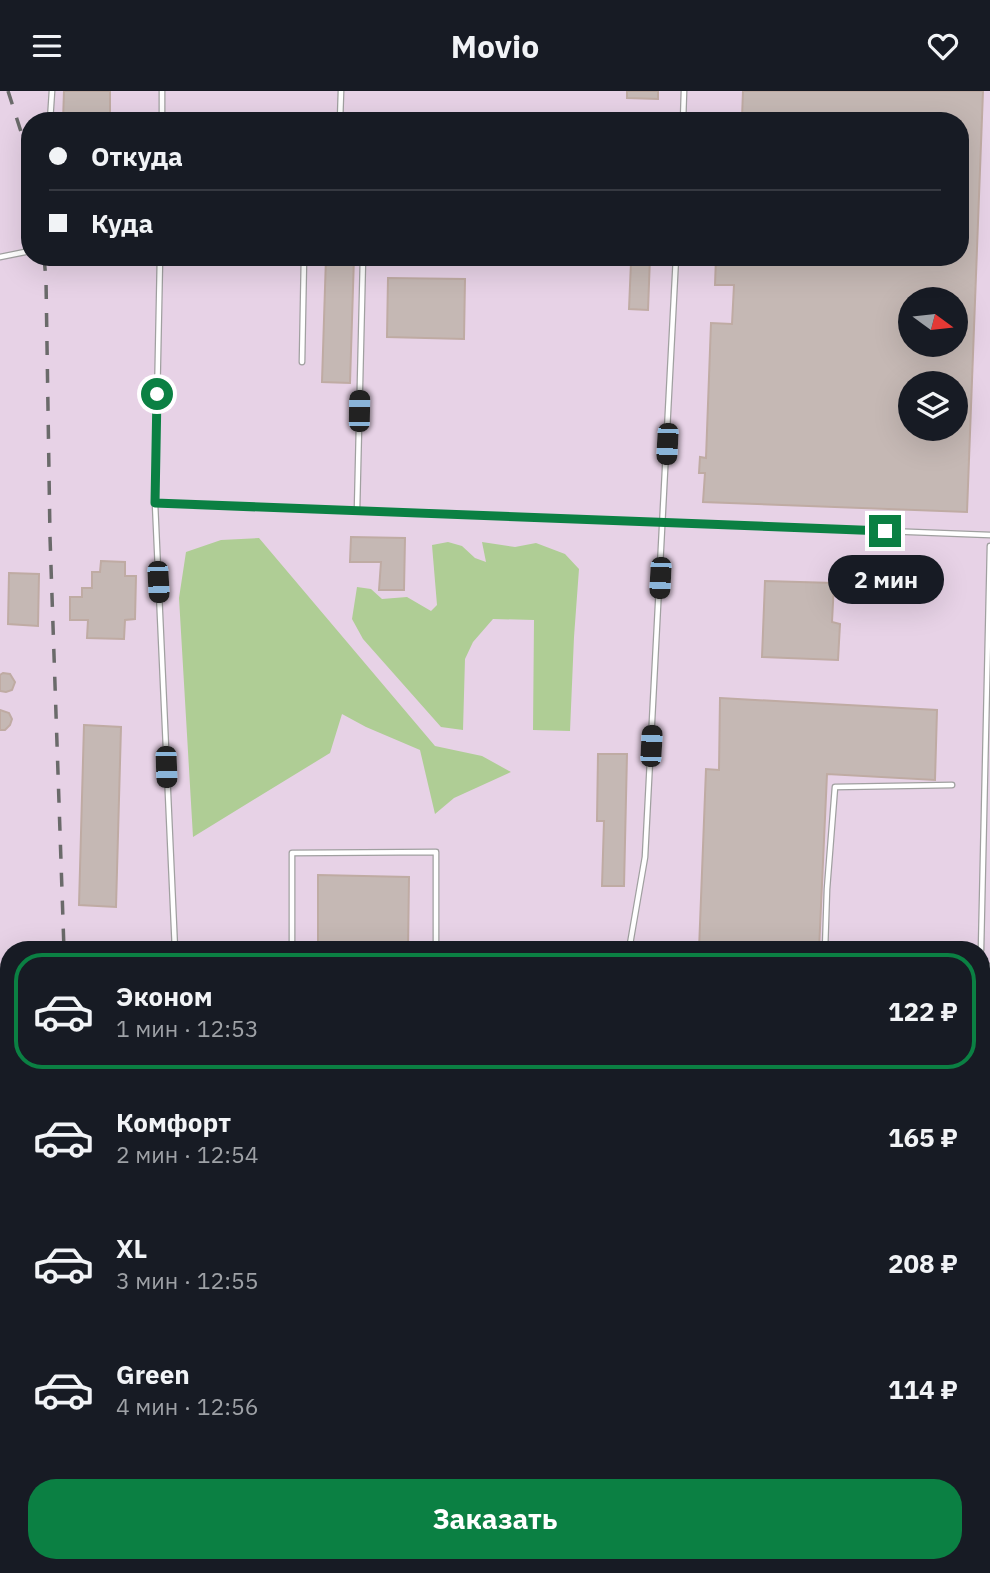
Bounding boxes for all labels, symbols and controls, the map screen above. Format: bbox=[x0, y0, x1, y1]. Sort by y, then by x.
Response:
text: Movio bbox=[451, 25, 539, 67]
icon: menu bbox=[28, 27, 66, 65]
icon: heart bbox=[924, 27, 962, 65]
text: Откуда bbox=[91, 139, 183, 173]
text: Куда bbox=[91, 206, 153, 240]
north arrow bbox=[898, 287, 968, 357]
map controls bbox=[898, 287, 968, 441]
button: layers bbox=[898, 371, 968, 441]
route start bbox=[141, 378, 173, 410]
car bbox=[349, 390, 370, 432]
car bbox=[656, 422, 679, 466]
route end bbox=[869, 515, 901, 547]
callout: 2 мин bbox=[827, 555, 943, 605]
car bbox=[649, 556, 672, 600]
car bbox=[147, 560, 170, 604]
text: 2 мин bbox=[854, 564, 918, 594]
car bbox=[640, 724, 663, 768]
car bbox=[155, 746, 178, 788]
text: Эконом bbox=[116, 979, 213, 1013]
icon: car bbox=[32, 980, 95, 1043]
text: 122 ₽ bbox=[888, 994, 958, 1028]
text: 1 мин · 12:53 bbox=[116, 1013, 259, 1043]
text: Комфорт bbox=[116, 1105, 231, 1139]
icon: car bbox=[32, 1106, 95, 1169]
text: 165 ₽ bbox=[888, 1120, 958, 1154]
text: 2 мин · 12:54 bbox=[116, 1139, 259, 1169]
text: XL bbox=[116, 1231, 147, 1265]
icon: car bbox=[32, 1232, 95, 1295]
text: 208 ₽ bbox=[888, 1246, 958, 1280]
text: 3 мин · 12:55 bbox=[116, 1265, 259, 1295]
text: Green bbox=[116, 1357, 190, 1391]
icon: car bbox=[32, 1358, 95, 1421]
text: 114 ₽ bbox=[888, 1372, 958, 1406]
text: 4 мин · 12:56 bbox=[116, 1391, 259, 1421]
button: Заказать bbox=[28, 1479, 962, 1559]

